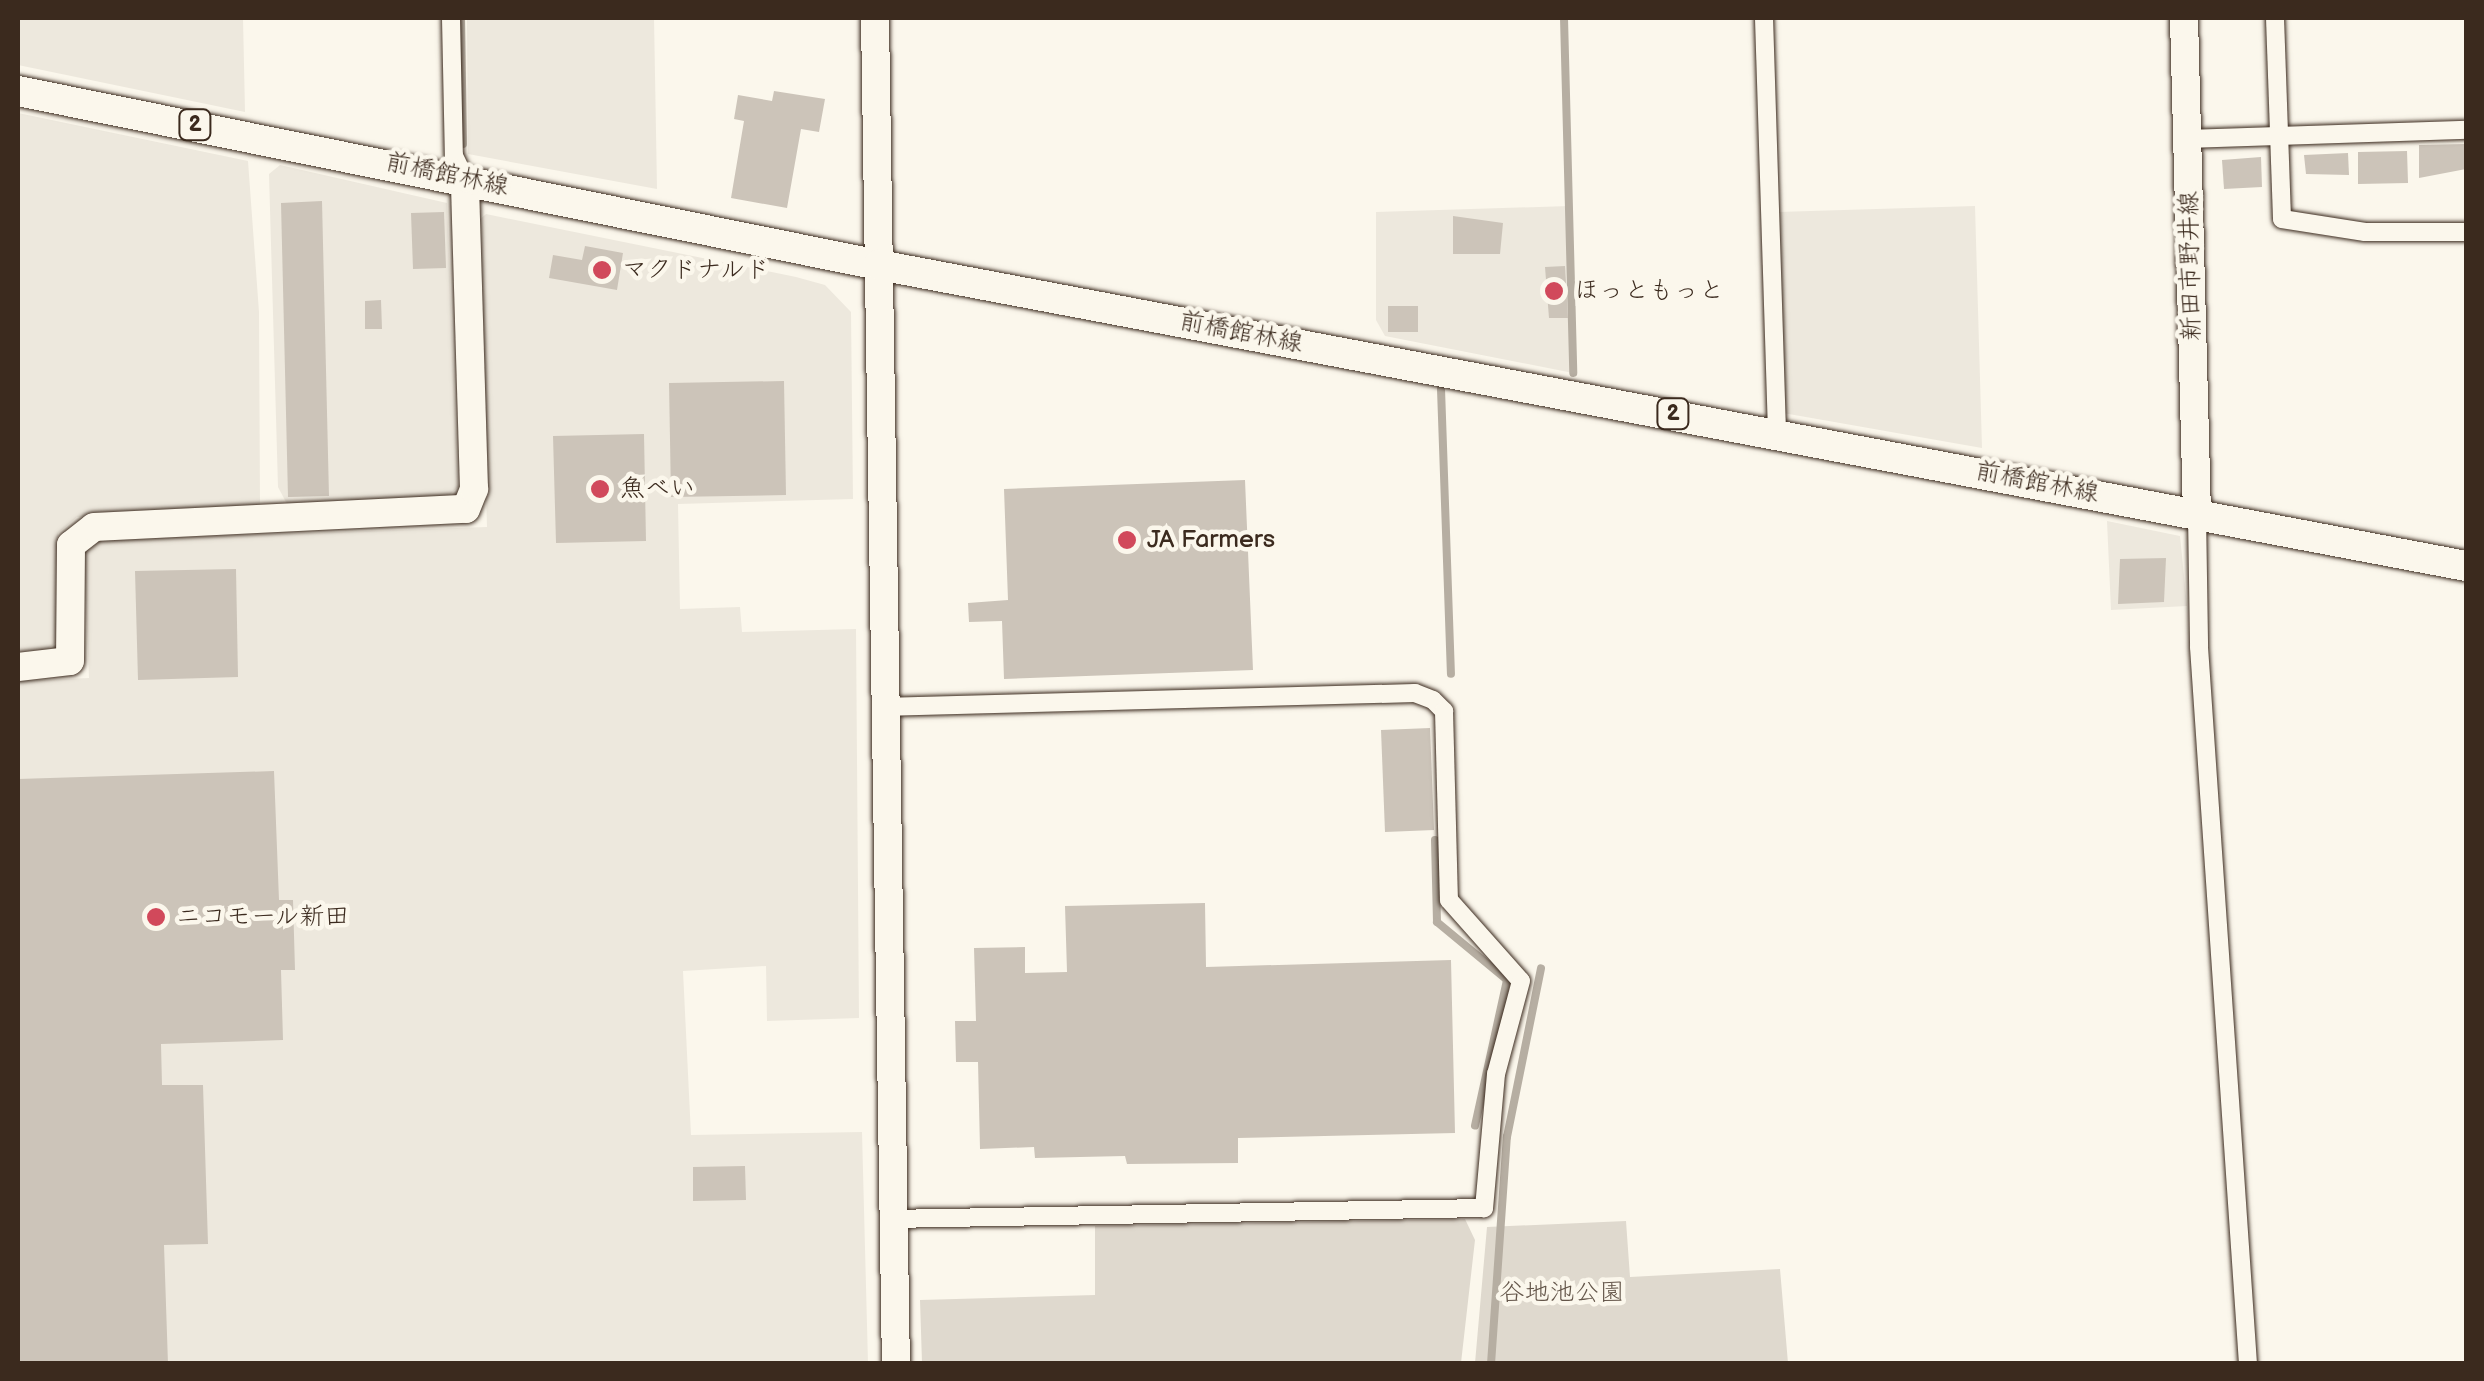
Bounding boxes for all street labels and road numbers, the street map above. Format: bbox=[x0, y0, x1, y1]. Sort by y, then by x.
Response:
road number: 2 bbox=[178, 108, 212, 142]
street label: 前橋館林線 bbox=[383, 147, 511, 203]
street label: 新田市野井線 bbox=[2175, 191, 2207, 341]
street label: 前橋館林線 bbox=[1177, 306, 1305, 360]
road number: 2 bbox=[1656, 397, 1690, 431]
street label: 前橋館林線 bbox=[1973, 456, 2101, 510]

